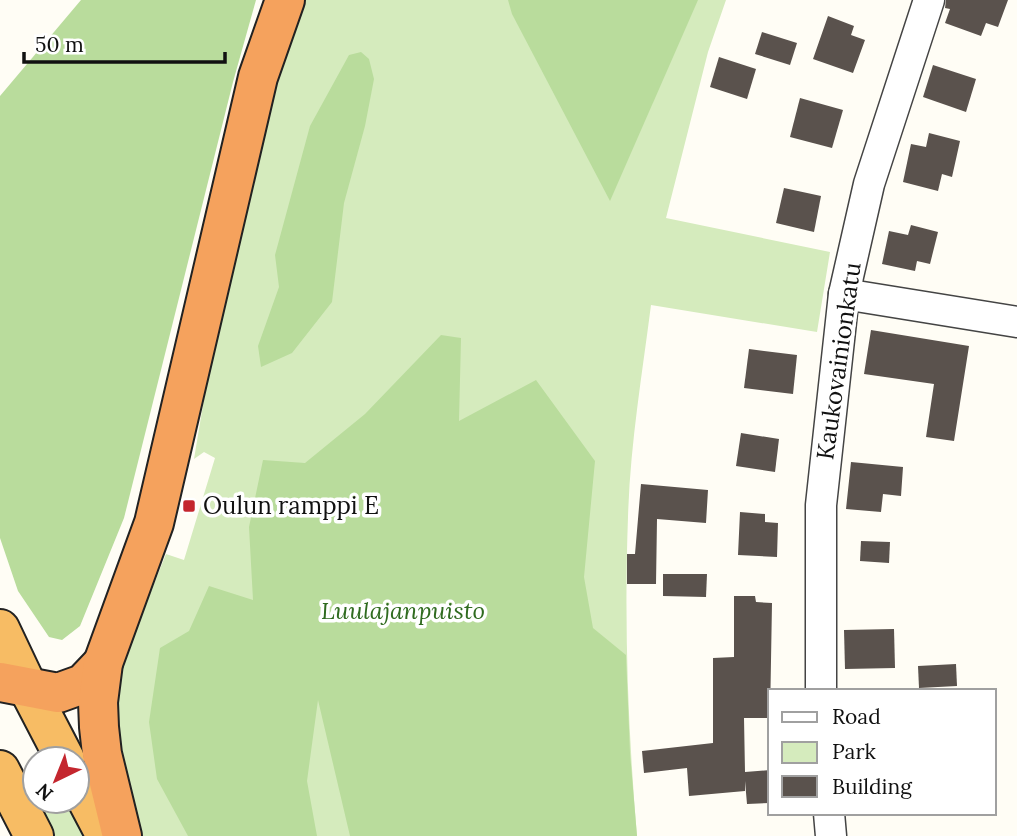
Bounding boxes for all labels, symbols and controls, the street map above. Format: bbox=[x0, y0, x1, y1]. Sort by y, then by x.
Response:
scale bar bbox=[24, 21, 226, 65]
text: 50 m bbox=[35, 31, 84, 58]
street label: Kaukovainionkatu bbox=[809, 260, 868, 462]
place label: Oulun ramppi E bbox=[203, 490, 379, 521]
marker: Oulun ramppi E bbox=[181, 498, 197, 514]
park label: Luulajanpuisto bbox=[321, 595, 485, 626]
legend bbox=[768, 689, 996, 815]
text: Road bbox=[832, 703, 881, 730]
text: Park bbox=[832, 738, 876, 765]
north arrow bbox=[21, 745, 91, 815]
text: Building bbox=[832, 773, 912, 800]
text: N bbox=[31, 778, 58, 806]

